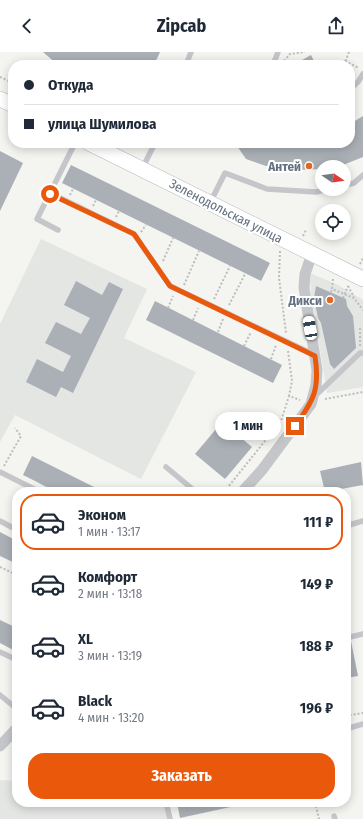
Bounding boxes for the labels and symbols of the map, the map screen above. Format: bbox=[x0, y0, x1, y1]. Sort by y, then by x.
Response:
place label: Антей bbox=[267, 159, 301, 174]
north arrow bbox=[315, 160, 351, 196]
marker: Антей bbox=[304, 161, 314, 171]
street label: Зеленодольская улица bbox=[167, 176, 285, 246]
route start bbox=[41, 185, 59, 203]
place label: Дикси bbox=[288, 293, 322, 308]
marker: Дикси bbox=[325, 295, 335, 305]
car bbox=[302, 315, 318, 341]
callout: 1 мин bbox=[215, 412, 281, 440]
route end bbox=[286, 417, 304, 435]

